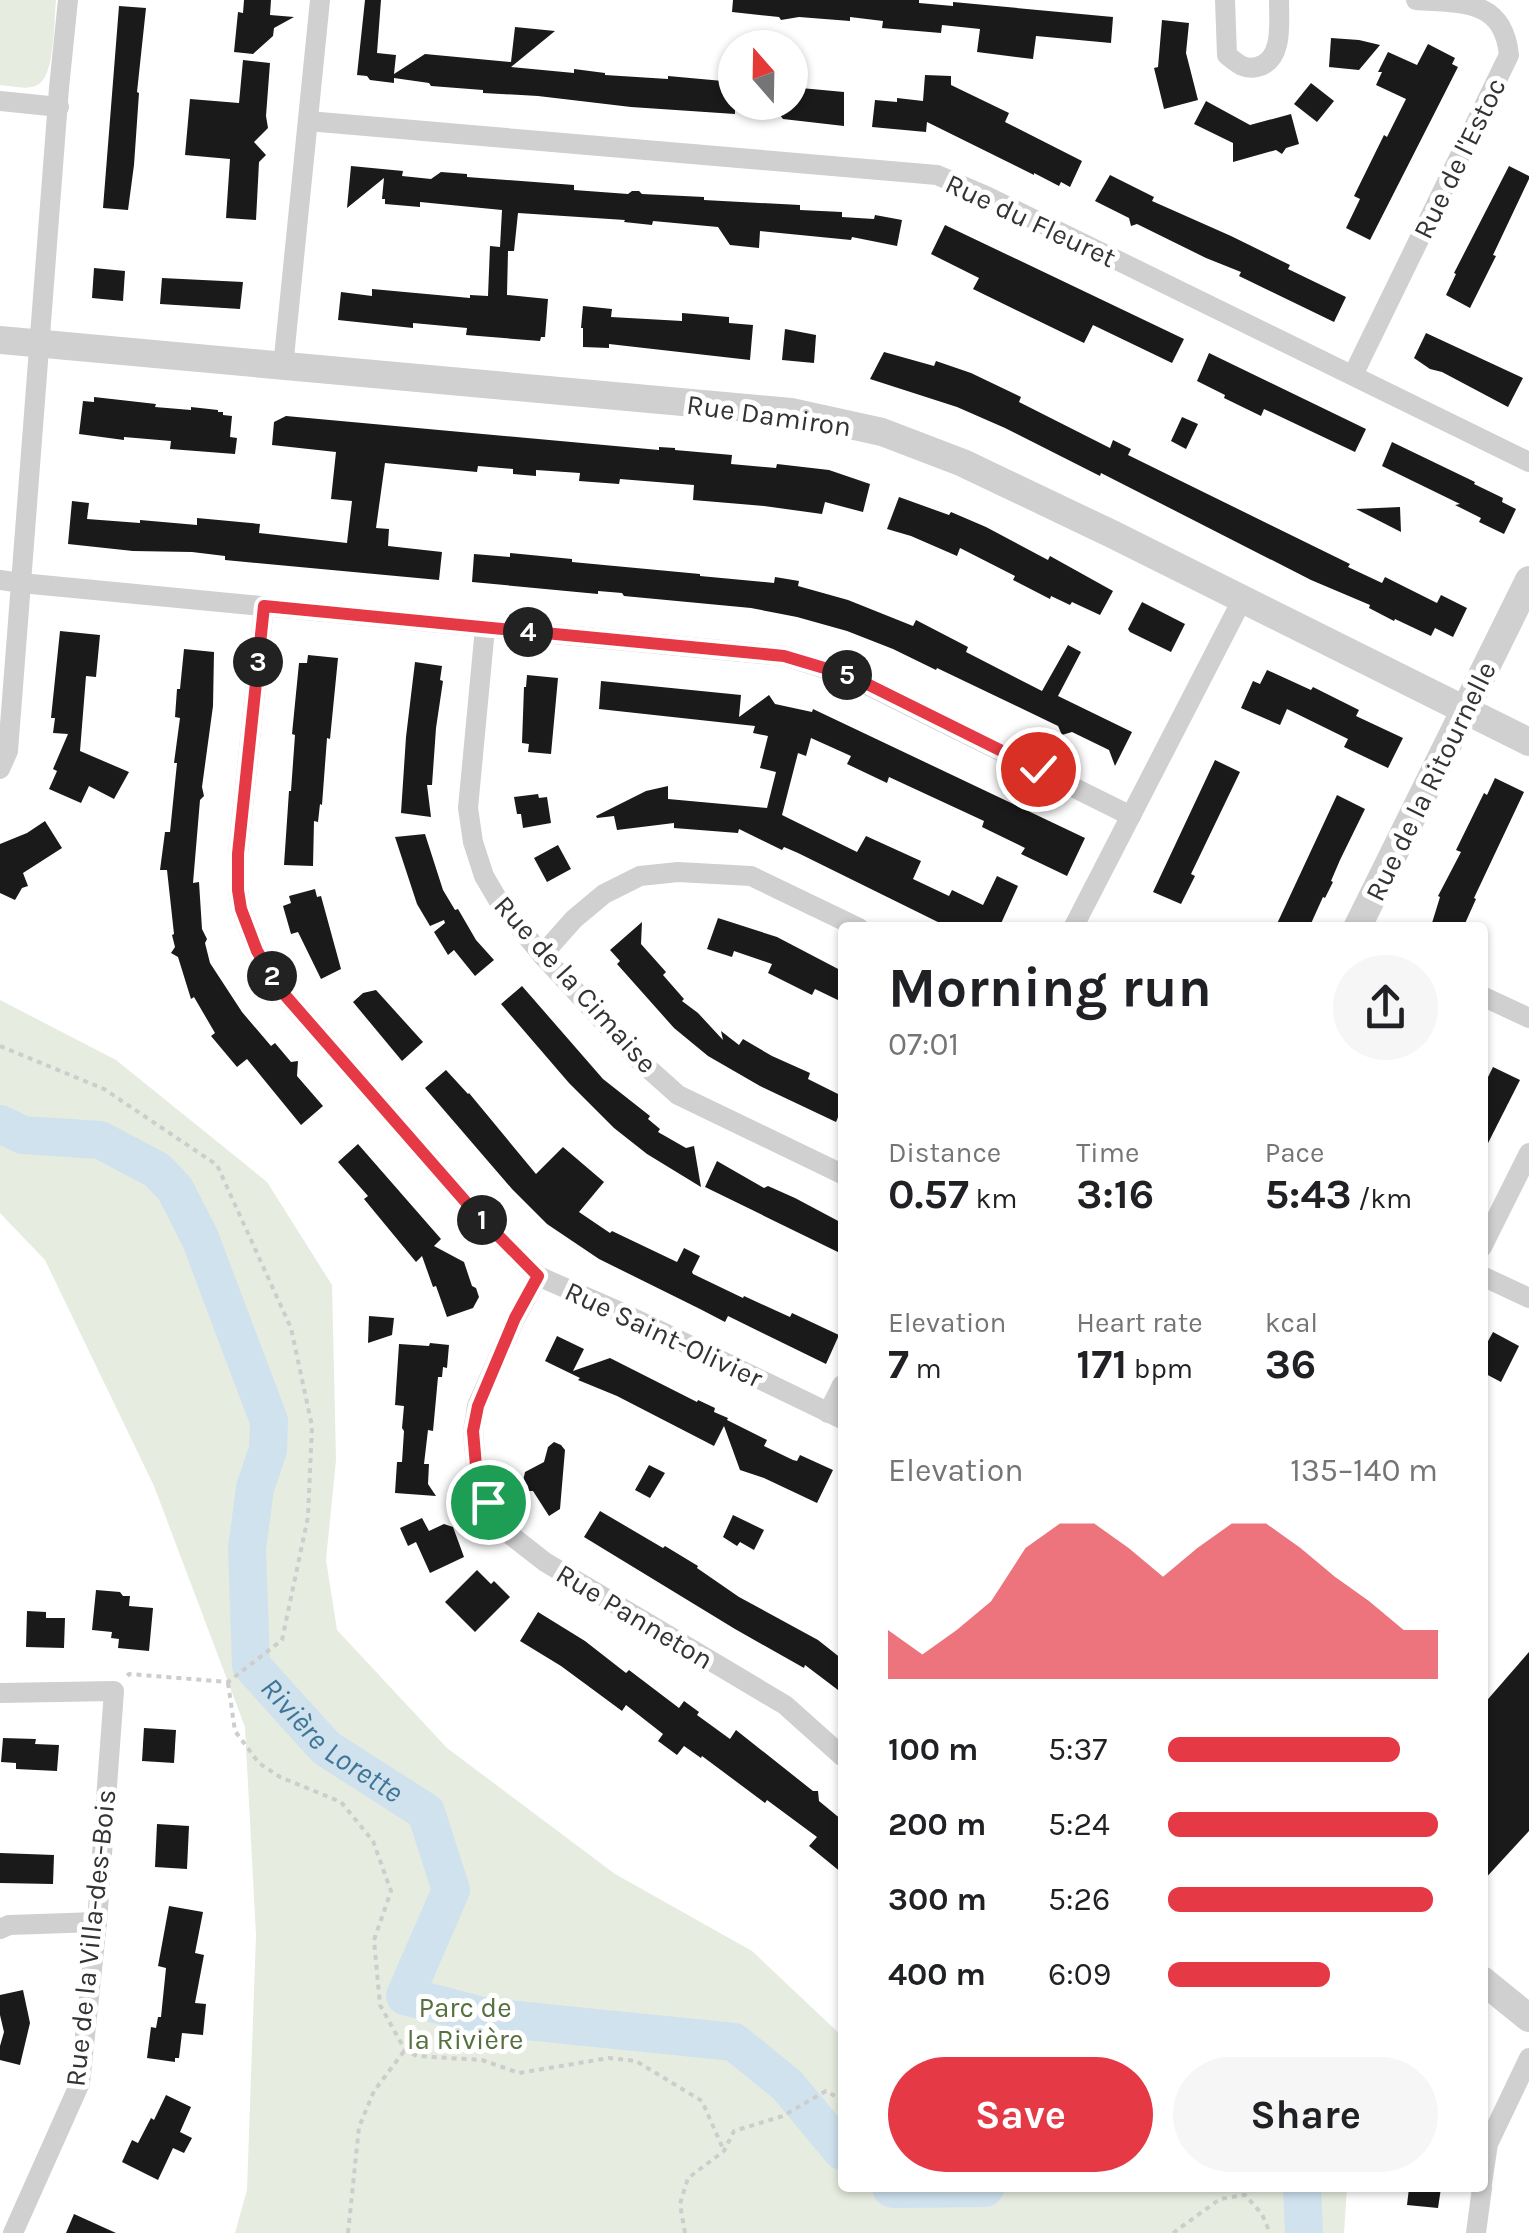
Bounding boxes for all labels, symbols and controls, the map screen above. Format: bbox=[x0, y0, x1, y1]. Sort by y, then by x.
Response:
north arrow bbox=[718, 30, 808, 120]
map controls bbox=[718, 30, 808, 120]
street label: Rue de l'Estoc bbox=[1406, 72, 1513, 244]
street label: Rue du Fleuret bbox=[940, 167, 1121, 274]
street label: Rue Damiron bbox=[684, 388, 853, 443]
pin: 4 bbox=[503, 607, 553, 657]
text: 4 bbox=[520, 615, 536, 648]
pin: 3 bbox=[233, 637, 283, 687]
text: 3 bbox=[249, 645, 267, 678]
pin: 5 bbox=[822, 650, 872, 700]
street label: Rue de la Ritournelle bbox=[1358, 656, 1503, 906]
text: 5 bbox=[839, 658, 855, 691]
pin bbox=[996, 727, 1081, 812]
icon: check bbox=[1011, 742, 1066, 797]
street label: Rue de la Cimaise bbox=[487, 889, 664, 1080]
pin: 2 bbox=[247, 951, 297, 1001]
button: share bbox=[1333, 955, 1438, 1060]
text: Morning run bbox=[888, 956, 1212, 1020]
text: 2 bbox=[264, 959, 280, 992]
text: 07:01 bbox=[888, 1026, 959, 1063]
text: Distance bbox=[888, 1136, 1001, 1169]
text: Time bbox=[1076, 1136, 1139, 1169]
text: Pace bbox=[1265, 1136, 1324, 1169]
text: 0.57 bbox=[888, 1169, 969, 1219]
text: 3:16 bbox=[1076, 1169, 1154, 1219]
text: 5:43 bbox=[1265, 1169, 1352, 1219]
text: km bbox=[969, 1182, 1018, 1215]
text: /km bbox=[1352, 1182, 1412, 1215]
pin: 1 bbox=[457, 1195, 507, 1245]
text: 1 bbox=[477, 1203, 487, 1236]
street label: Rue Saint-Olivier bbox=[560, 1274, 769, 1395]
text: Elevation bbox=[888, 1306, 1007, 1339]
text: Heart rate bbox=[1076, 1306, 1203, 1339]
text: kcal bbox=[1265, 1306, 1318, 1339]
text: 7 bbox=[888, 1339, 909, 1389]
text: 171 bbox=[1076, 1339, 1127, 1389]
text: 36 bbox=[1265, 1339, 1316, 1389]
text: m bbox=[909, 1352, 942, 1385]
text: bpm bbox=[1127, 1352, 1193, 1385]
text: Elevation bbox=[888, 1452, 1023, 1489]
text: 135–140 m bbox=[1290, 1452, 1438, 1489]
pin bbox=[446, 1460, 531, 1545]
icon: arrive bbox=[461, 1475, 516, 1530]
street label: Rue Panneton bbox=[550, 1557, 719, 1676]
water label: Rivière Lorette bbox=[253, 1670, 410, 1811]
text: 100 m bbox=[888, 1731, 978, 1768]
text: 5:37 bbox=[1048, 1731, 1107, 1768]
street label: Rue de la Villa-des-Bois bbox=[58, 1788, 123, 2088]
text: 200 m bbox=[888, 1806, 986, 1843]
text: 5:24 bbox=[1048, 1806, 1110, 1843]
text: 300 m bbox=[888, 1881, 987, 1918]
text: 5:26 bbox=[1048, 1881, 1110, 1918]
text: 400 m bbox=[888, 1956, 986, 1993]
text: 6:09 bbox=[1048, 1956, 1111, 1993]
park label: Parc de la Rivière bbox=[407, 1991, 523, 2056]
button: Save bbox=[888, 2057, 1153, 2172]
button: Share bbox=[1173, 2057, 1438, 2172]

